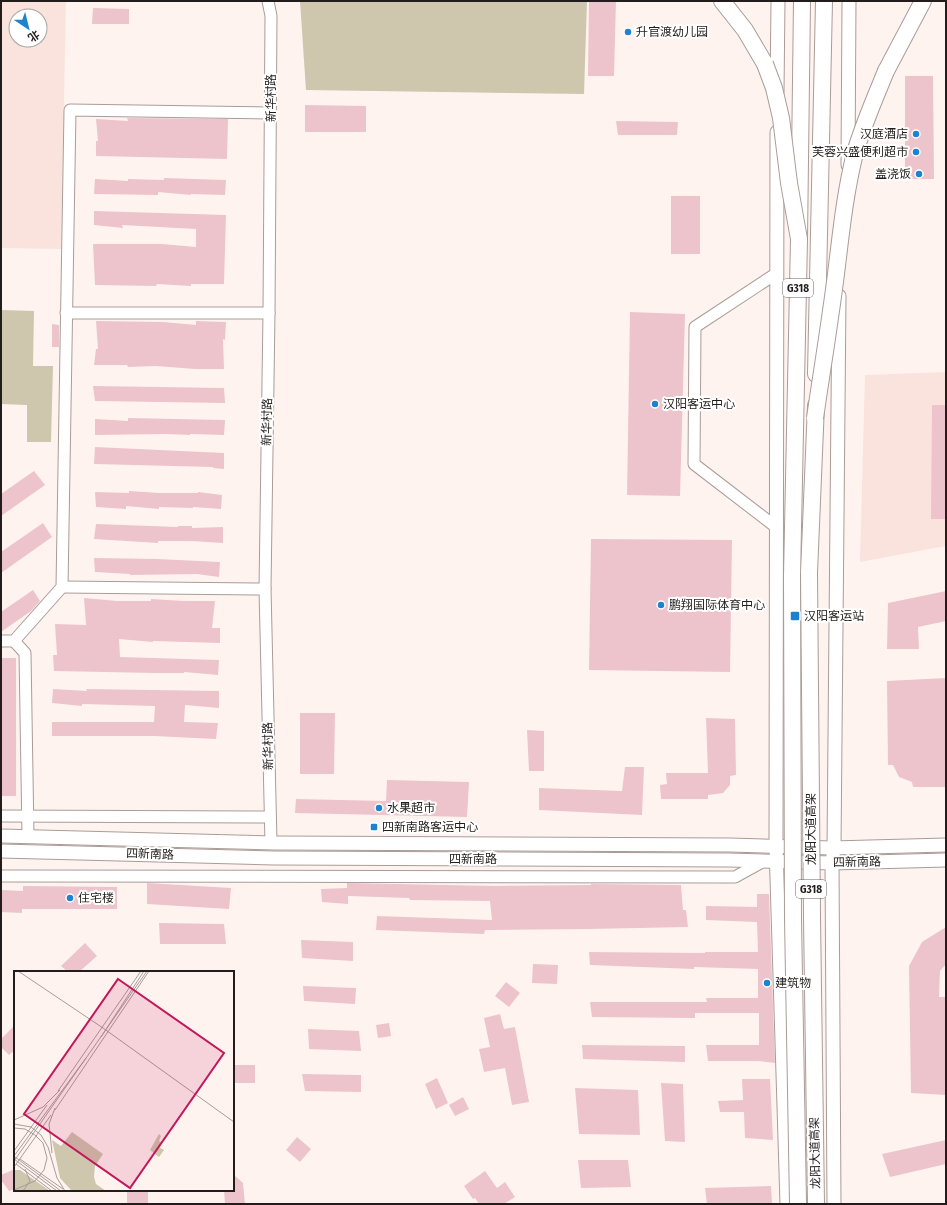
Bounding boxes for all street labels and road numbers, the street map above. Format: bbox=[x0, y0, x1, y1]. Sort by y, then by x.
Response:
street label: 新华村路 bbox=[264, 74, 278, 122]
road number: G318 bbox=[783, 279, 813, 297]
street label: 新华村路 bbox=[260, 398, 274, 446]
street label: 新华村路 bbox=[261, 722, 275, 770]
street label: 龙阳大道高架 bbox=[804, 793, 818, 865]
street label: 四新南路 bbox=[126, 846, 174, 862]
street label: 四新南路 bbox=[449, 852, 497, 866]
street label: 四新南路 bbox=[833, 855, 881, 869]
road number: G318 bbox=[796, 880, 826, 898]
street label: 龙阳大道高架 bbox=[807, 1117, 823, 1189]

